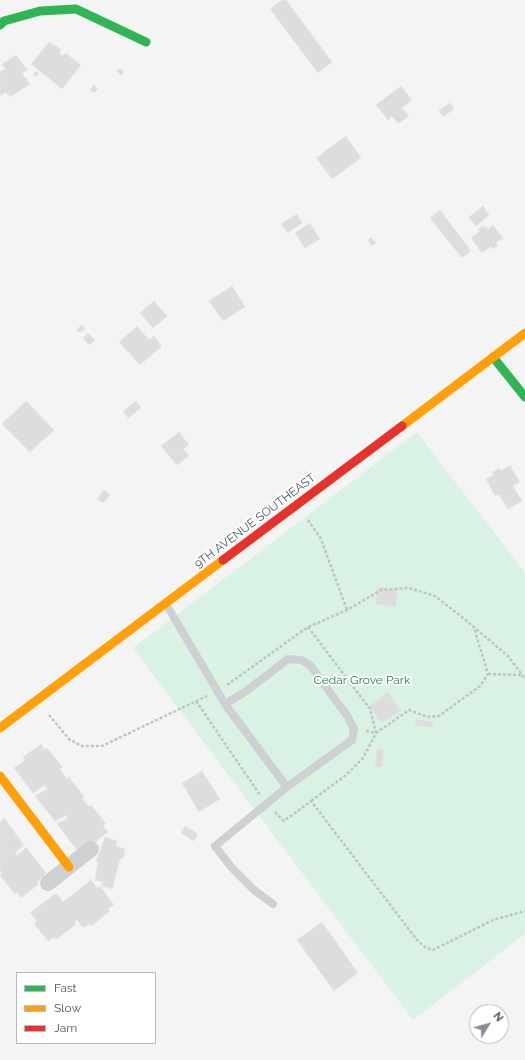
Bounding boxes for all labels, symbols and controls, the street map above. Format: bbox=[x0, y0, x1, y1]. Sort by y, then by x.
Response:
street label: 9TH AVENUE SOUTHEAST bbox=[191, 471, 319, 571]
park label: Cedar Grove Park bbox=[314, 673, 410, 687]
legend bbox=[16, 972, 156, 1044]
text: Fast bbox=[54, 981, 77, 995]
text: Slow bbox=[54, 1001, 81, 1015]
north arrow bbox=[469, 1004, 509, 1044]
text: N bbox=[490, 1010, 506, 1024]
text: Jam bbox=[54, 1021, 77, 1035]

